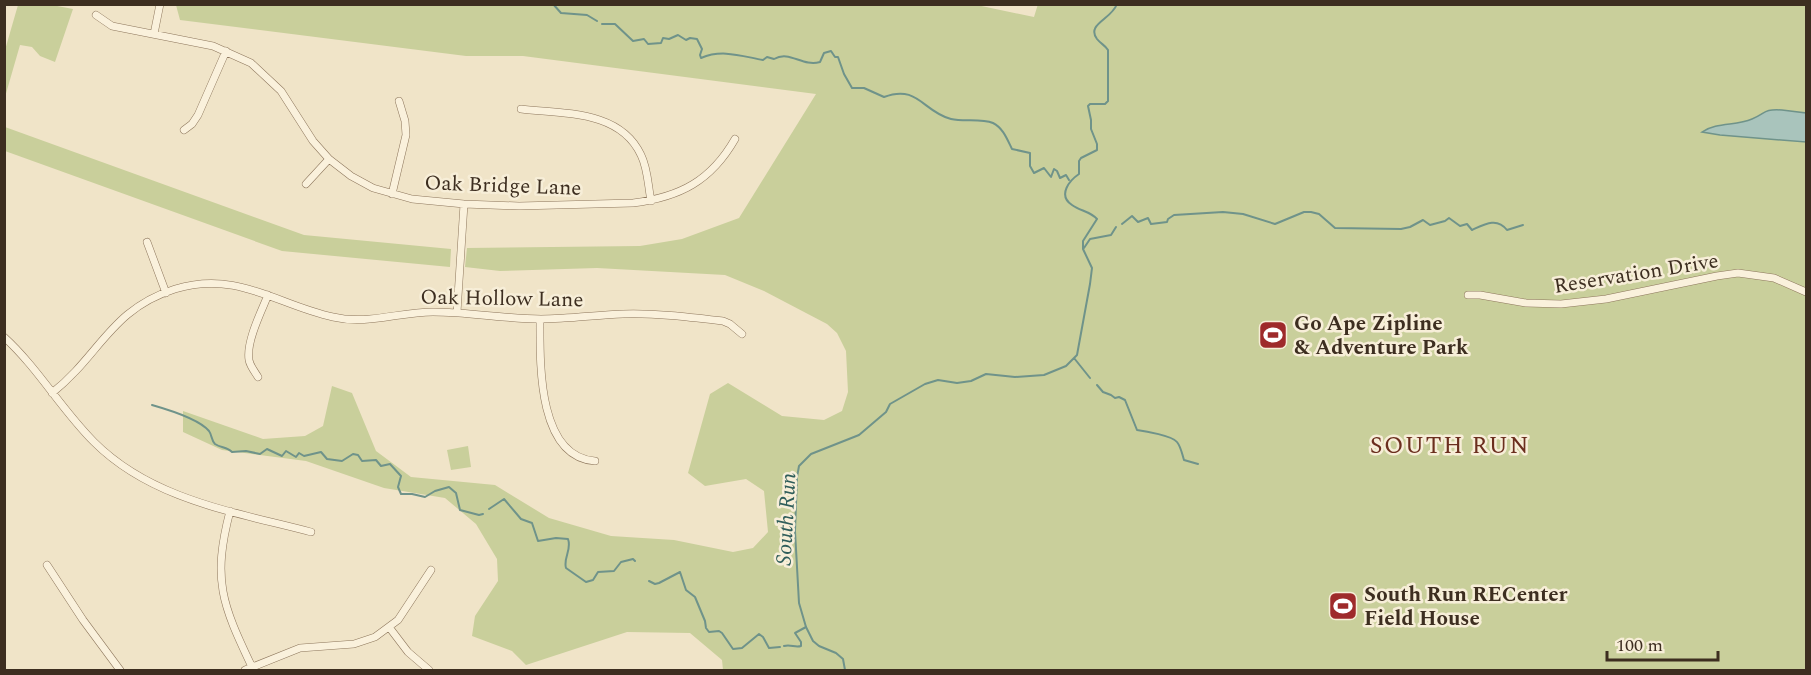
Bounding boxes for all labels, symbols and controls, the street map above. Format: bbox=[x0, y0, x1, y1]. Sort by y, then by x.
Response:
street label: Oak Bridge Lane bbox=[424, 167, 582, 205]
street label: Reservation Drive bbox=[1552, 245, 1721, 303]
street label: Oak Hollow Lane bbox=[420, 282, 584, 316]
place label: Go Ape Zipline & Adventure Park bbox=[1294, 308, 1469, 364]
sports icon: Go Ape Zipline & Adventure Park bbox=[1257, 319, 1289, 351]
district label: SOUTH RUN bbox=[1370, 428, 1530, 464]
water label: South Run bbox=[768, 471, 805, 566]
place label: South Run RECenter Field House bbox=[1364, 579, 1568, 635]
sports icon: South Run RECenter Field House bbox=[1327, 590, 1359, 622]
scale bar bbox=[1607, 624, 1718, 662]
text: 100 m bbox=[1616, 632, 1663, 659]

